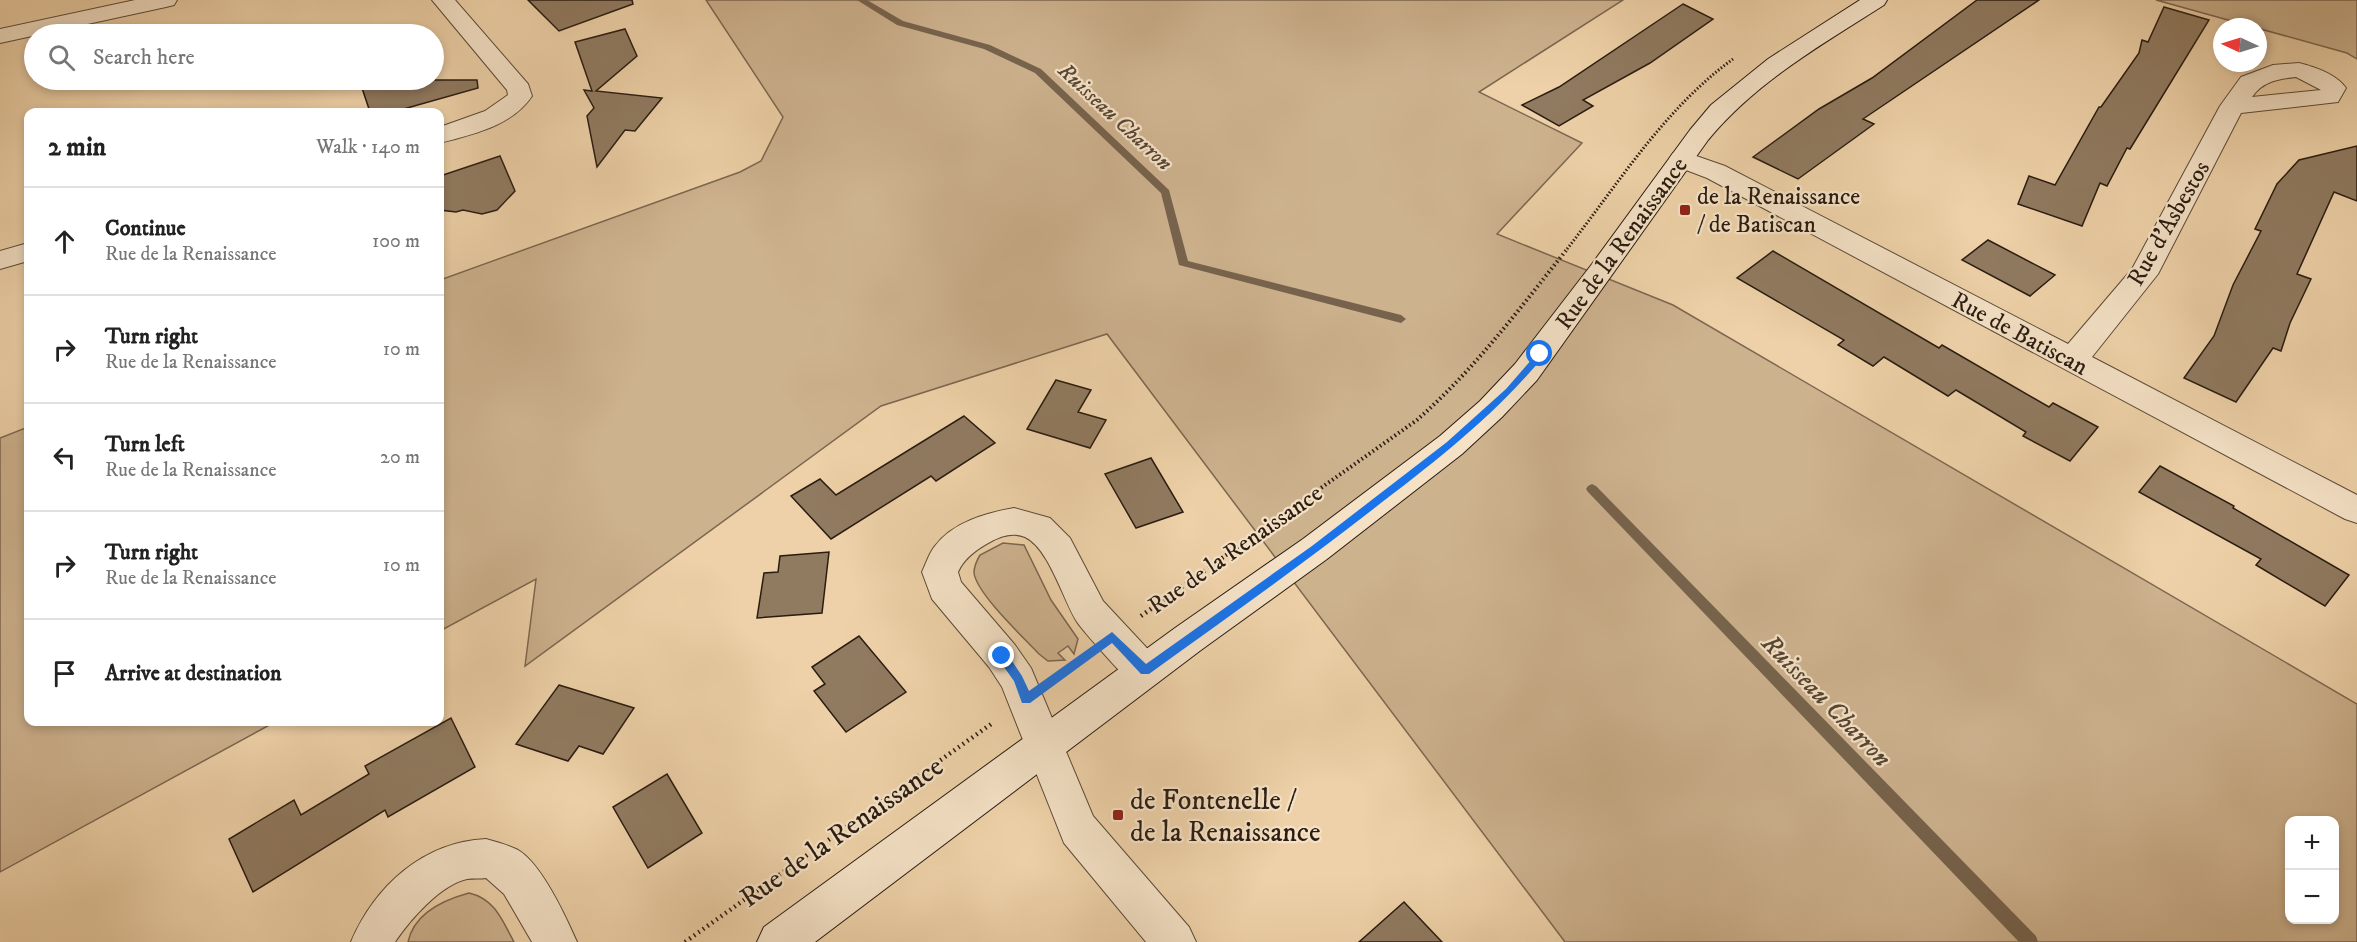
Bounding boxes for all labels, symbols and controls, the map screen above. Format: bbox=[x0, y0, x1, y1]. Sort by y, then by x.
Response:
north arrow bbox=[2213, 18, 2267, 72]
search box bbox=[24, 24, 444, 90]
icon: search bbox=[45, 41, 78, 74]
text: Search here bbox=[93, 44, 195, 71]
water label: Ruisseau Charron bbox=[1052, 57, 1178, 177]
text: 2 min bbox=[48, 131, 106, 164]
text: Walk · 140 m bbox=[316, 135, 420, 160]
street label: Rue de la Renaissance bbox=[1549, 151, 1694, 336]
street label: Rue d'Asbestos bbox=[2121, 155, 2217, 292]
place label: de la Renaissance / de Batiscan bbox=[1697, 182, 1860, 240]
marker: de la Renaissance / de Batiscan bbox=[1678, 203, 1692, 217]
text: Continue bbox=[105, 215, 186, 242]
icon: ahead bbox=[48, 225, 81, 258]
text: 100 m bbox=[372, 229, 420, 254]
text: Rue de la Renaissance bbox=[105, 242, 277, 267]
street label: Rue de Batiscan bbox=[1946, 285, 2093, 383]
text: Turn right bbox=[105, 323, 198, 350]
icon: right bbox=[48, 333, 81, 366]
text: 10 m bbox=[383, 337, 420, 362]
route start bbox=[1526, 340, 1552, 366]
text: Rue de la Renaissance bbox=[105, 350, 277, 375]
text: Turn left bbox=[105, 431, 185, 458]
icon: left bbox=[48, 441, 81, 474]
text: 20 m bbox=[380, 445, 420, 470]
text: Rue de la Renaissance bbox=[105, 458, 277, 483]
street label: Rue de la Renaissance bbox=[1143, 478, 1329, 621]
text: Turn right bbox=[105, 539, 198, 566]
icon: right bbox=[48, 549, 81, 582]
text: 10 m bbox=[383, 553, 420, 578]
text: Rue de la Renaissance bbox=[105, 566, 277, 591]
water label: Ruisseau Charron bbox=[1753, 627, 1898, 775]
route end bbox=[988, 642, 1014, 668]
icon: arrive bbox=[48, 657, 81, 690]
text: Arrive at destination bbox=[105, 660, 282, 687]
street label: Rue de la Renaissance bbox=[733, 749, 950, 915]
place label: de Fontenelle / de la Renaissance bbox=[1130, 783, 1320, 850]
marker: de Fontenelle / de la Renaissance bbox=[1111, 808, 1125, 822]
map controls bbox=[2285, 816, 2339, 924]
button: + bbox=[2285, 816, 2339, 870]
button: − bbox=[2285, 870, 2339, 924]

